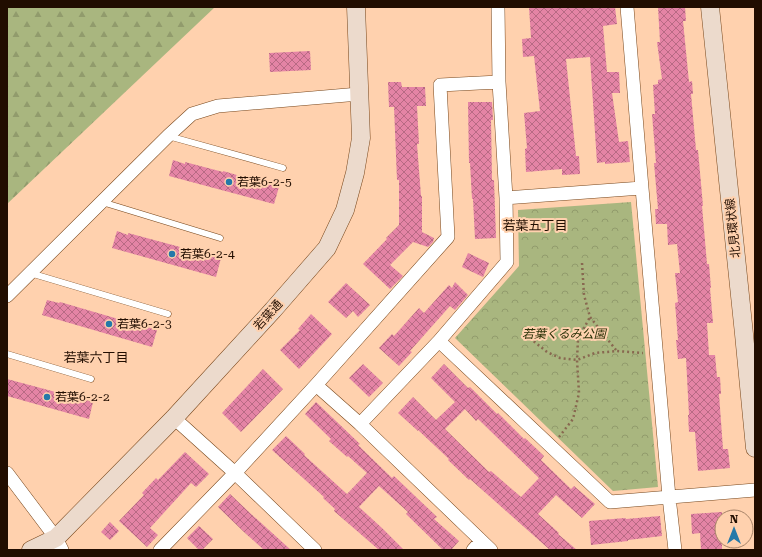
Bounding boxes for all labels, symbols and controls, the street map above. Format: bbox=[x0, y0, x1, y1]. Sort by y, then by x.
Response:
place label: 若葉6-2-5 bbox=[237, 175, 292, 189]
marker: 若葉6-2-5 bbox=[224, 177, 234, 187]
street label: 北見環状線 bbox=[723, 197, 743, 259]
district label: 若葉五丁目 bbox=[502, 218, 568, 233]
place label: 若葉6-2-4 bbox=[180, 247, 235, 261]
marker: 若葉6-2-4 bbox=[167, 249, 177, 259]
street label: 若葉通 bbox=[251, 297, 285, 333]
place label: 若葉6-2-3 bbox=[117, 317, 172, 331]
marker: 若葉6-2-3 bbox=[104, 319, 114, 329]
park label: 若葉くるみ公園 bbox=[522, 327, 608, 341]
district label: 若葉六丁目 bbox=[63, 350, 129, 365]
place label: 若葉6-2-2 bbox=[55, 390, 110, 404]
marker: 若葉6-2-2 bbox=[42, 392, 52, 402]
north arrow bbox=[714, 509, 754, 549]
text: N bbox=[730, 513, 739, 526]

